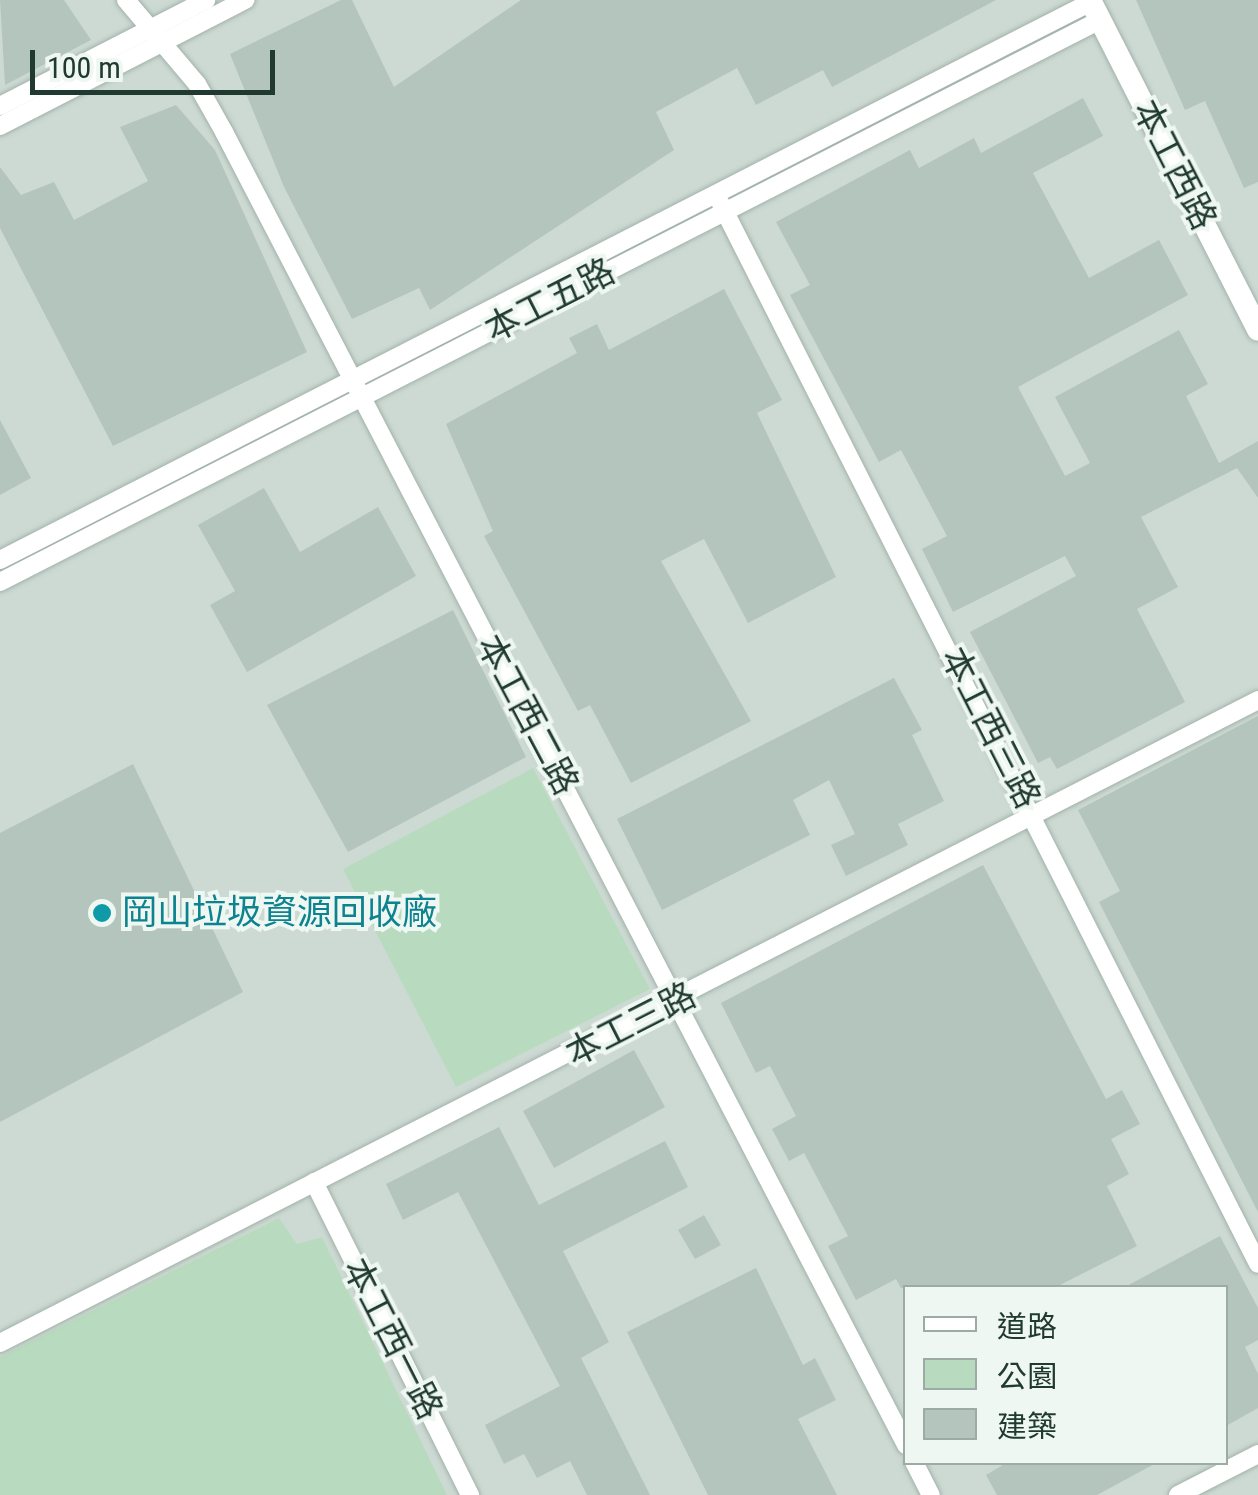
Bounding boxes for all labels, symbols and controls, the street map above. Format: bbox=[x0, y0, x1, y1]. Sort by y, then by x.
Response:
scale bar bbox=[35, 30, 280, 92]
text: 100 m bbox=[47, 50, 121, 85]
street label: 本工西路 bbox=[1124, 93, 1224, 237]
street label: 本工五路 bbox=[478, 251, 622, 351]
street label: 本工西二路 bbox=[467, 628, 587, 802]
street label: 本工西三路 bbox=[932, 641, 1048, 815]
place label: 岡山垃圾資源回收廠 bbox=[122, 892, 437, 934]
marker: 岡山垃圾資源回收廠 bbox=[91, 902, 113, 924]
street label: 本工三路 bbox=[559, 975, 703, 1075]
street label: 本工西一路 bbox=[334, 1252, 450, 1426]
legend bbox=[903, 1285, 1228, 1465]
text: 道路 bbox=[997, 1309, 1057, 1344]
text: 公園 bbox=[997, 1359, 1057, 1394]
text: 建築 bbox=[997, 1409, 1057, 1444]

